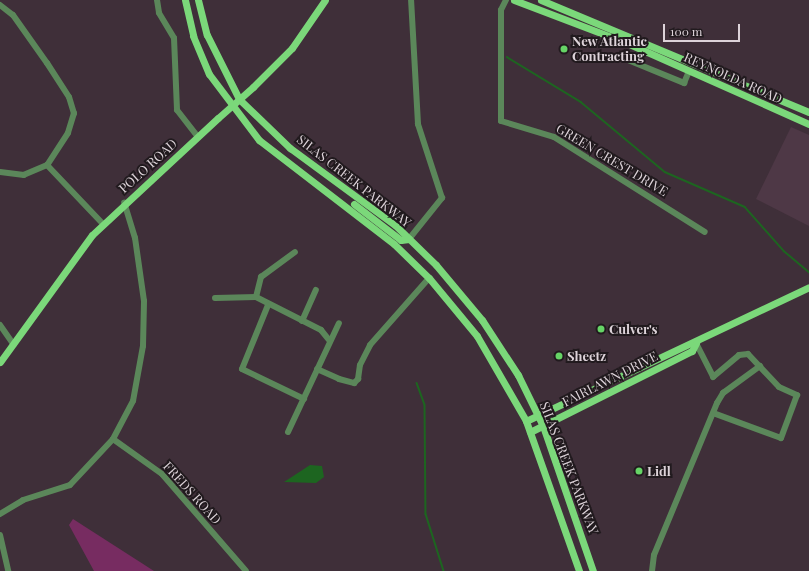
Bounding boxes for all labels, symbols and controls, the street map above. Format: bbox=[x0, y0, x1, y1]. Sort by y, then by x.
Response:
scale bar bbox=[665, 16, 742, 42]
text: 100 m bbox=[670, 23, 702, 39]
place label: New Atlantic Contracting bbox=[572, 34, 648, 65]
marker: New Atlantic Contracting bbox=[559, 44, 569, 54]
street label: REYNOLDA ROAD bbox=[681, 49, 785, 107]
street label: GREEN CREST DRIVE bbox=[553, 120, 671, 200]
street label: SILAS CREEK PARKWAY bbox=[294, 132, 414, 230]
street label: POLO ROAD bbox=[116, 136, 180, 196]
place label: Culver's bbox=[609, 321, 658, 337]
marker: Culver's bbox=[596, 324, 606, 334]
street label: FAIRLAWN DRIVE bbox=[560, 348, 660, 410]
place label: Sheetz bbox=[567, 348, 606, 364]
marker: Sheetz bbox=[554, 351, 564, 361]
street label: SILAS CREEK PARKWAY bbox=[537, 400, 601, 536]
street label: FREDS ROAD bbox=[160, 459, 224, 527]
place label: Lidl bbox=[647, 463, 671, 479]
marker: Lidl bbox=[634, 466, 644, 476]

